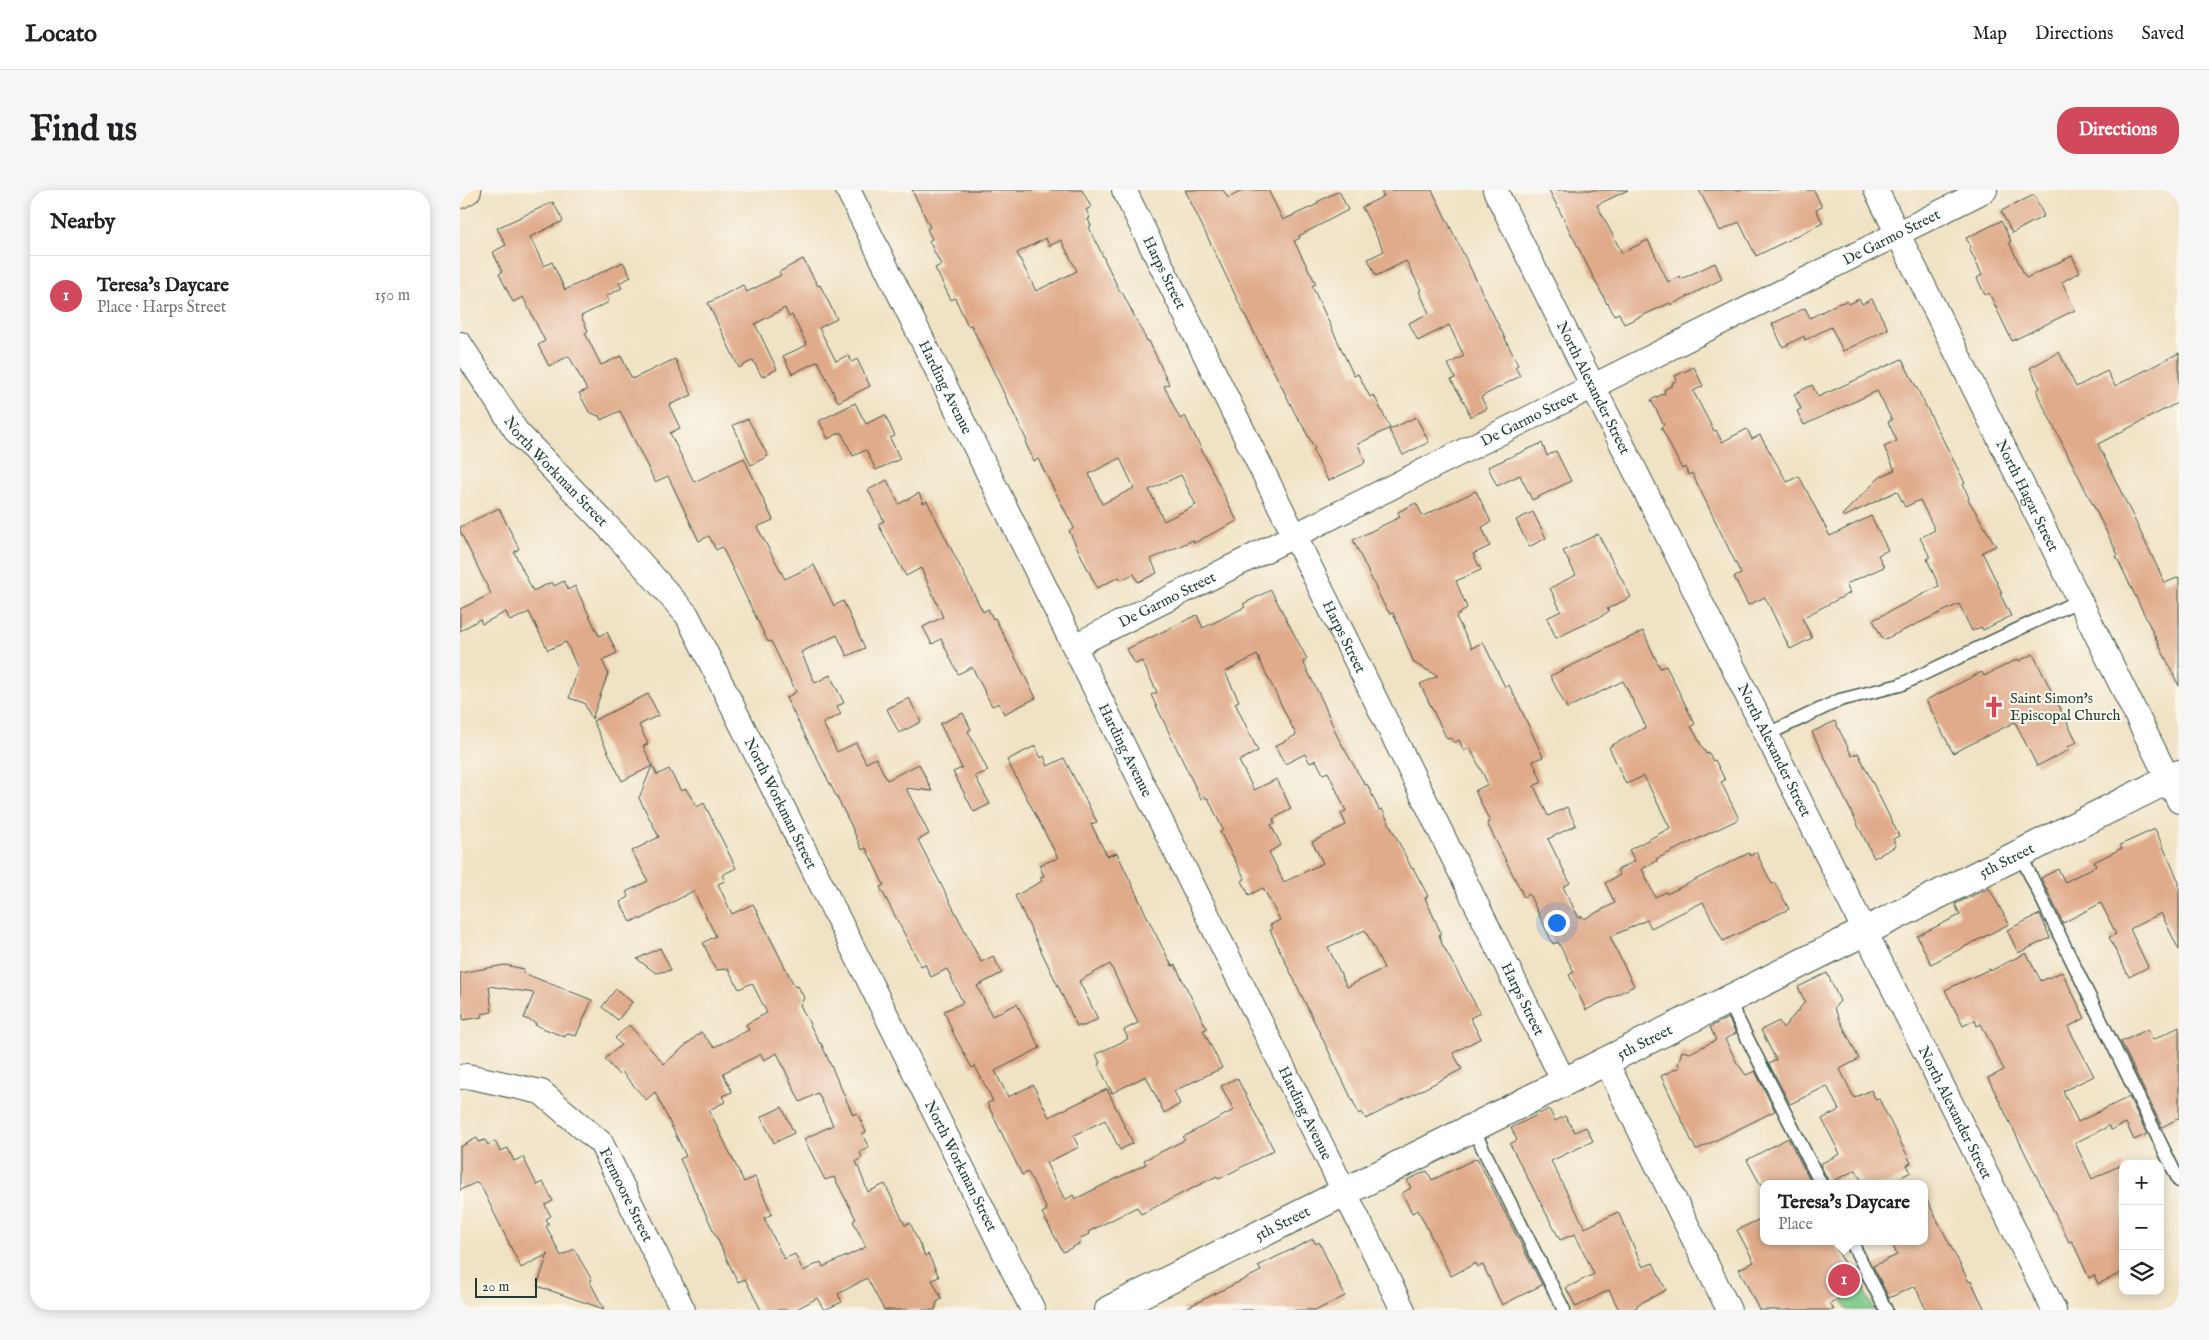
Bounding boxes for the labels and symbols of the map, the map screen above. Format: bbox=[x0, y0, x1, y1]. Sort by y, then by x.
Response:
street label: De Garmo Street bbox=[1840, 205, 1943, 270]
street label: Harps Street bbox=[1138, 233, 1190, 312]
street label: North Alexander Street bbox=[1552, 318, 1634, 458]
street label: Harding Avenue bbox=[914, 337, 976, 437]
street label: De Garmo Street bbox=[1478, 386, 1581, 451]
street label: North Workman Street bbox=[499, 413, 612, 531]
street label: North Hagar Street bbox=[1991, 437, 2063, 555]
street label: De Garmo Street bbox=[1115, 568, 1219, 632]
street label: Harps Street bbox=[1318, 597, 1370, 676]
street label: North Alexander Street bbox=[1733, 681, 1815, 820]
place label: Saint Simon's Episcopal Church bbox=[2010, 689, 2121, 725]
church icon: Saint Simon's Episcopal Church bbox=[1981, 694, 2007, 720]
street label: Harding Avenue bbox=[1094, 700, 1156, 800]
street label: North Workman Street bbox=[740, 735, 821, 872]
street label: 5th Street bbox=[1976, 839, 2038, 883]
your location bbox=[1544, 910, 1570, 936]
street label: Harps Street bbox=[1497, 960, 1549, 1039]
street label: 5th Street bbox=[1614, 1020, 1675, 1064]
street label: North Alexander Street bbox=[1914, 1043, 1996, 1182]
street label: Harding Avenue bbox=[1274, 1063, 1336, 1163]
street label: North Workman Street bbox=[920, 1097, 1001, 1235]
street label: Fermoore Street bbox=[595, 1145, 657, 1245]
street label: 5th Street bbox=[1252, 1202, 1313, 1245]
pin: 1 bbox=[1828, 1261, 1860, 1299]
scale bar bbox=[475, 1275, 538, 1298]

